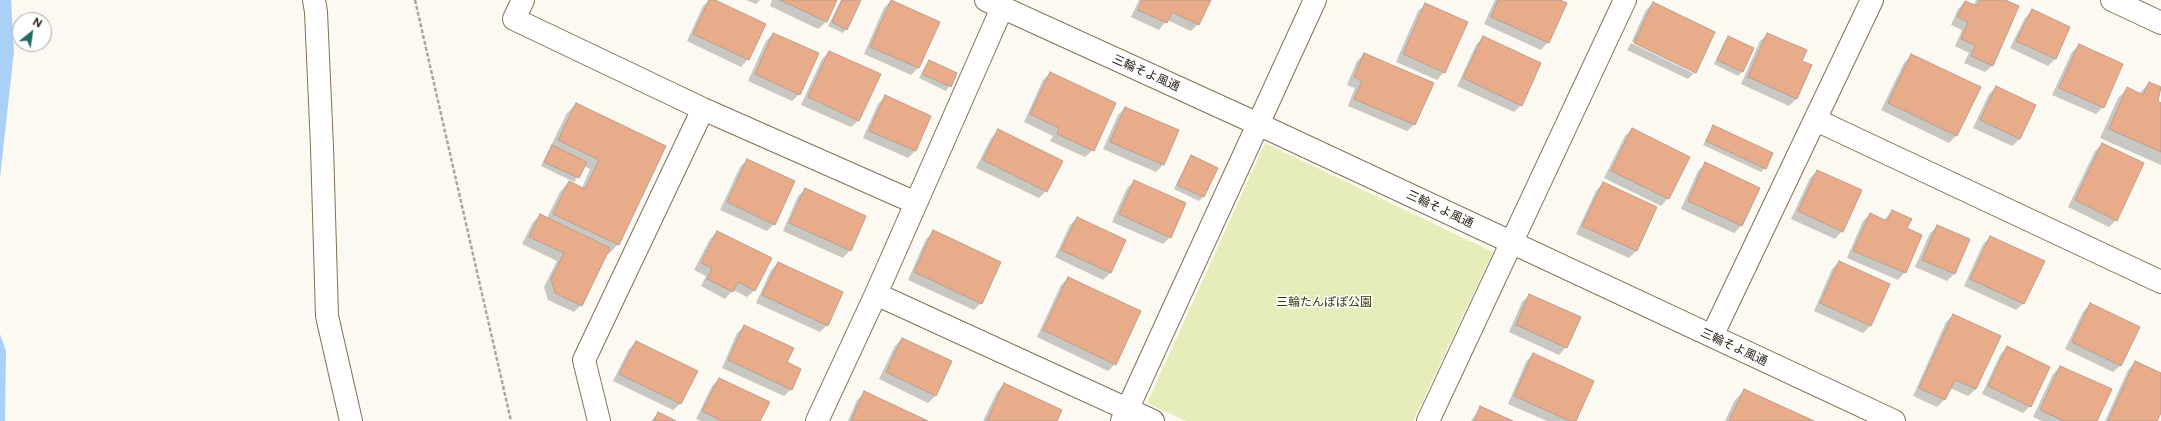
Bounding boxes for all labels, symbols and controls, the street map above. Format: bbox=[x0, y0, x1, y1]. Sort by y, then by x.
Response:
north arrow bbox=[12, 12, 52, 52]
text: N bbox=[31, 15, 44, 30]
street label: 三輪そよ風通 bbox=[1110, 52, 1182, 94]
street label: 三輪そよ風通 bbox=[1404, 187, 1476, 231]
park label: 三輪たんぽぽ公園 bbox=[1276, 295, 1372, 309]
street label: 三輪そよ風通 bbox=[1698, 325, 1770, 369]

